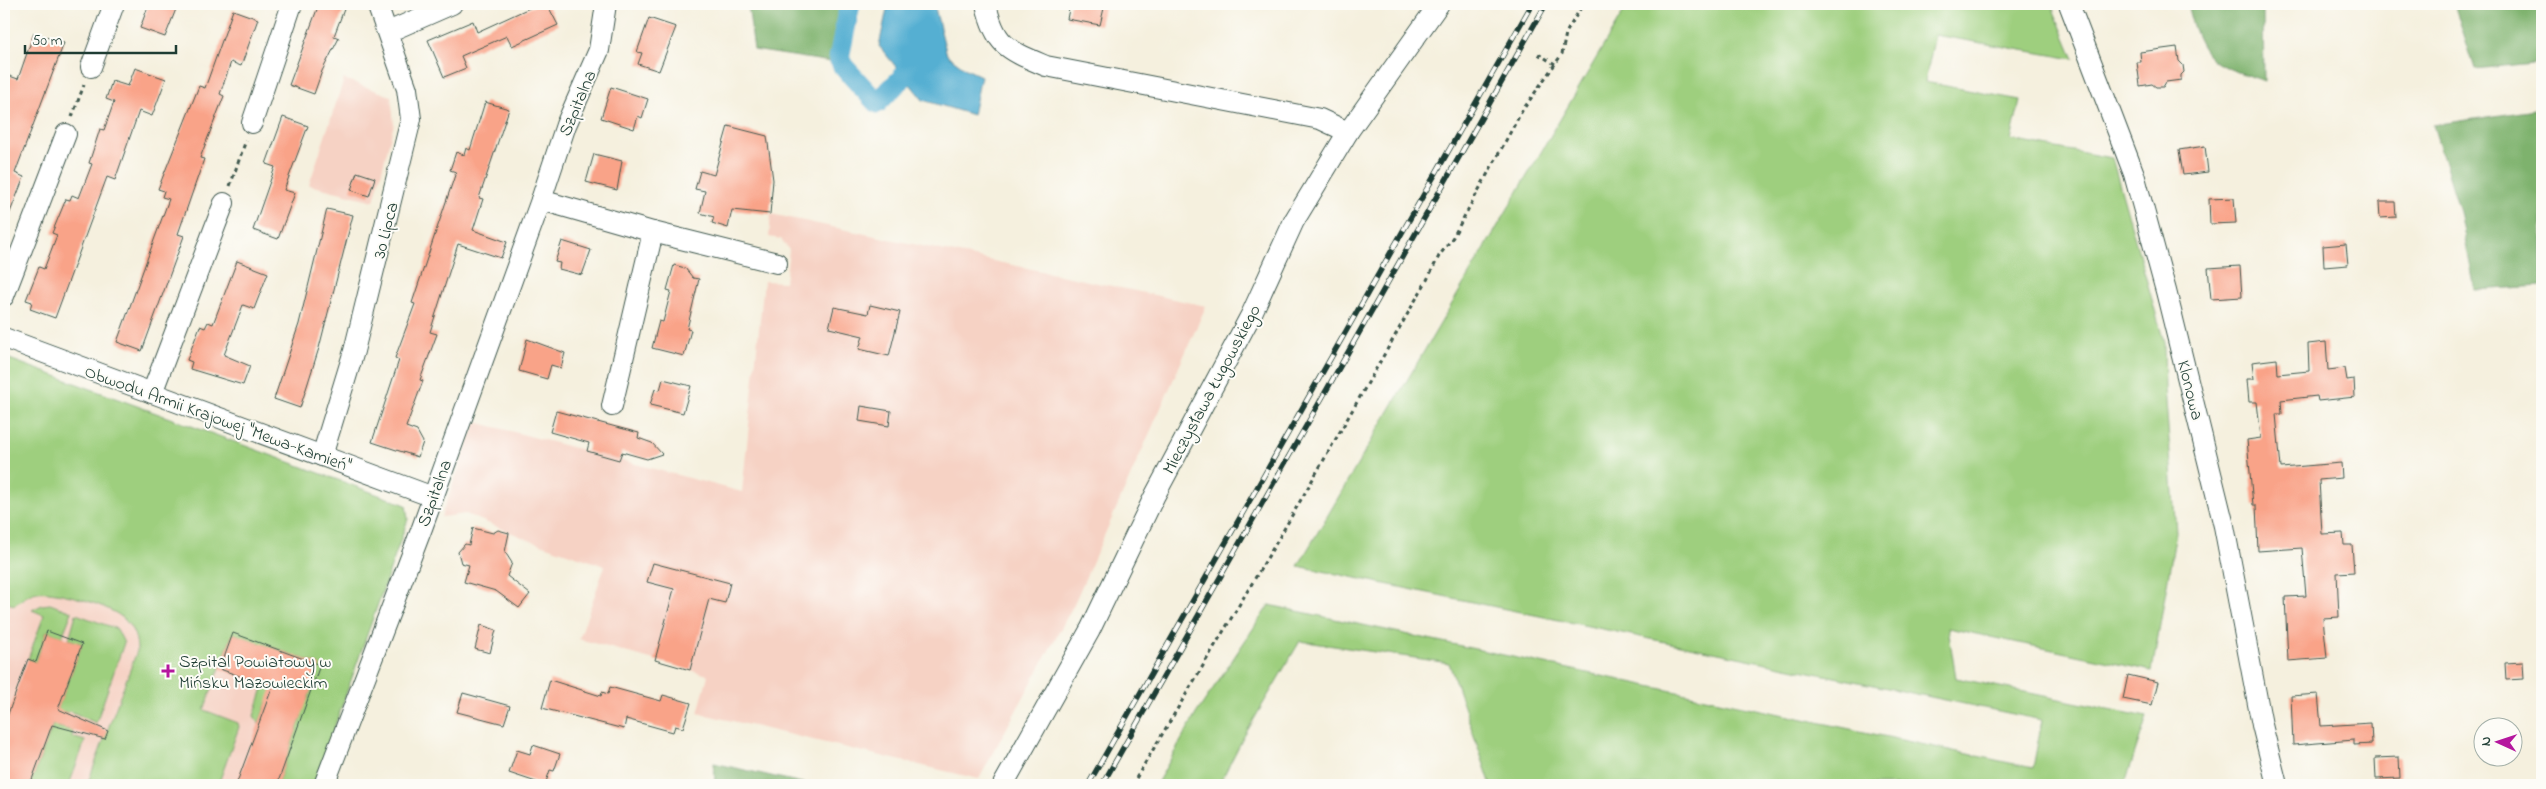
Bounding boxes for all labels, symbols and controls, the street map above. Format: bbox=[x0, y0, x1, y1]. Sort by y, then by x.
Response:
scale bar bbox=[25, 22, 176, 54]
text: 50 m bbox=[32, 30, 63, 52]
street label: Szpitalna bbox=[553, 67, 604, 141]
street label: 30 Lipca bbox=[367, 200, 406, 261]
street label: Mieczysława Ługowskiego bbox=[1157, 301, 1269, 480]
street label: Klonowa bbox=[2169, 358, 2209, 423]
street label: Obwodu Armii Krajowej "Mewa-Kamień" bbox=[80, 359, 354, 480]
street label: Szpitalna bbox=[412, 457, 460, 531]
place label: Szpital Powiatowy w Mińsku Mazowieckim bbox=[179, 650, 332, 697]
marker: Szpital Powiatowy w Mińsku Mazowieckim bbox=[161, 664, 175, 678]
north arrow bbox=[2474, 716, 2524, 766]
text: N bbox=[2476, 736, 2497, 747]

